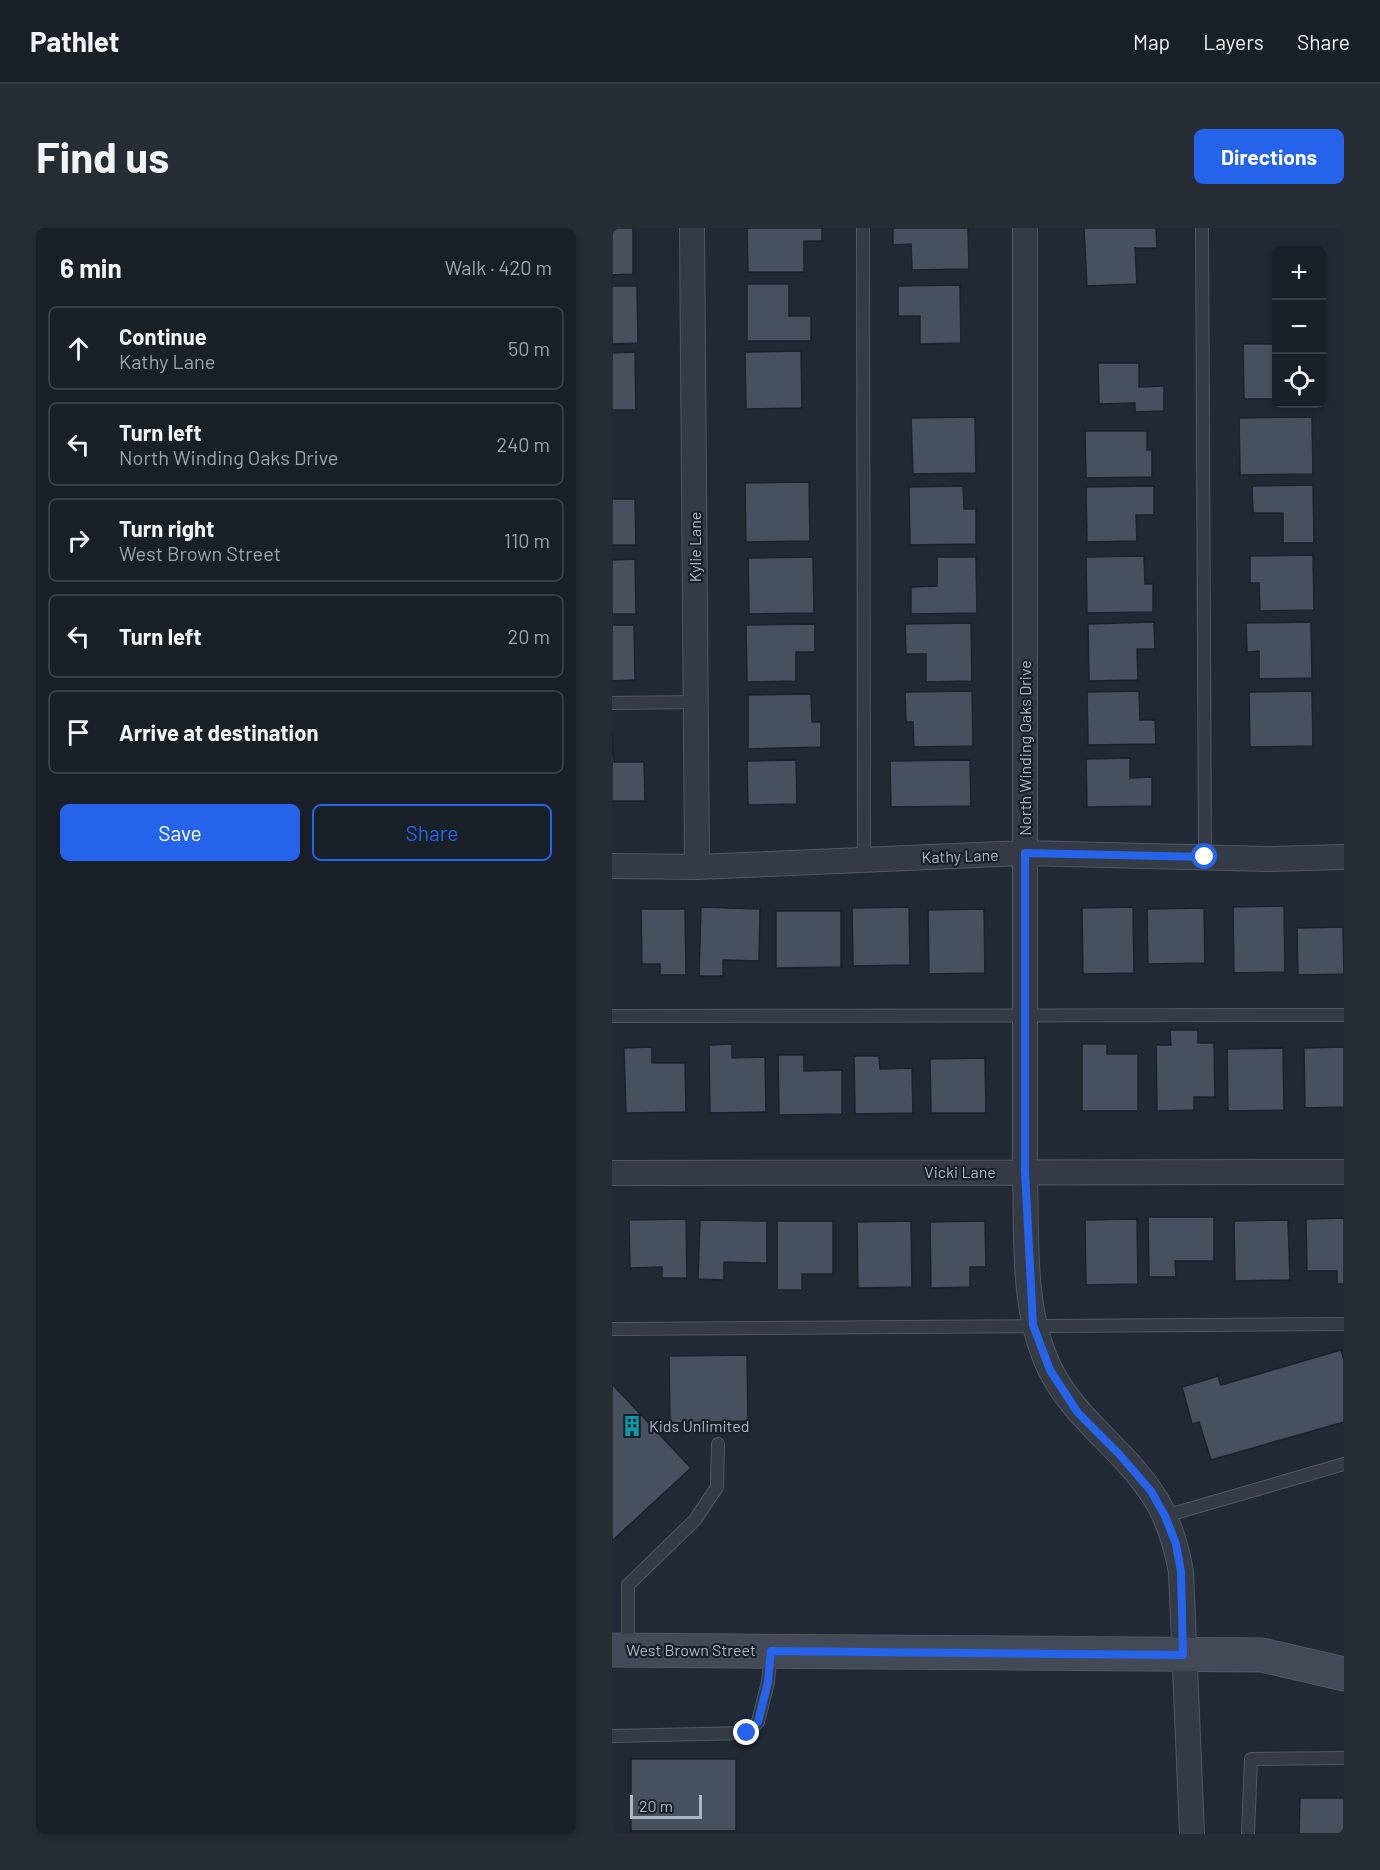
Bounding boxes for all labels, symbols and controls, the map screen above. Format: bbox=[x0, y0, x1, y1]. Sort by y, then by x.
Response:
text: Pathlet bbox=[30, 24, 119, 58]
text: Map bbox=[1133, 29, 1170, 54]
text: Layers bbox=[1203, 29, 1264, 54]
text: Share bbox=[1297, 29, 1350, 54]
button: Directions bbox=[1194, 129, 1344, 184]
text: Find us bbox=[36, 131, 169, 181]
map controls bbox=[1272, 246, 1326, 408]
button: + bbox=[1272, 246, 1326, 300]
text: 6 min bbox=[60, 252, 122, 283]
text: Walk · 420 m bbox=[445, 255, 552, 279]
button: − bbox=[1272, 300, 1326, 354]
text: Continue bbox=[119, 323, 207, 349]
icon: ahead bbox=[62, 332, 95, 365]
text: 50 m bbox=[508, 336, 550, 360]
text: Kathy Lane bbox=[119, 349, 215, 373]
button: locate bbox=[1272, 354, 1326, 408]
text: Turn left bbox=[119, 419, 202, 445]
icon: left bbox=[62, 428, 95, 461]
text: 240 m bbox=[496, 432, 550, 456]
text: North Winding Oaks Drive bbox=[119, 445, 338, 469]
street label: Kylie Lane bbox=[685, 512, 704, 582]
text: Turn right bbox=[119, 515, 214, 541]
icon: right bbox=[62, 524, 95, 557]
text: 110 m bbox=[504, 528, 550, 552]
text: West Brown Street bbox=[119, 541, 281, 565]
icon: left bbox=[62, 620, 95, 653]
text: Turn left bbox=[119, 623, 202, 649]
text: 20 m bbox=[507, 624, 550, 648]
street label: North Winding Oaks Drive bbox=[1015, 660, 1034, 836]
icon: arrive bbox=[62, 716, 95, 749]
text: Arrive at destination bbox=[119, 719, 318, 745]
button: Save bbox=[60, 804, 300, 861]
button: Share bbox=[312, 804, 552, 861]
route start bbox=[1191, 843, 1217, 869]
street label: Kathy Lane bbox=[921, 845, 999, 866]
street label: Vicki Lane bbox=[924, 1162, 996, 1181]
building icon: Kids Unlimited bbox=[620, 1414, 644, 1438]
place label: Kids Unlimited bbox=[649, 1416, 749, 1435]
street label: West Brown Street bbox=[626, 1640, 756, 1659]
route end bbox=[733, 1719, 759, 1745]
scale bar bbox=[630, 1792, 702, 1820]
text: 20 m bbox=[639, 1796, 673, 1815]

